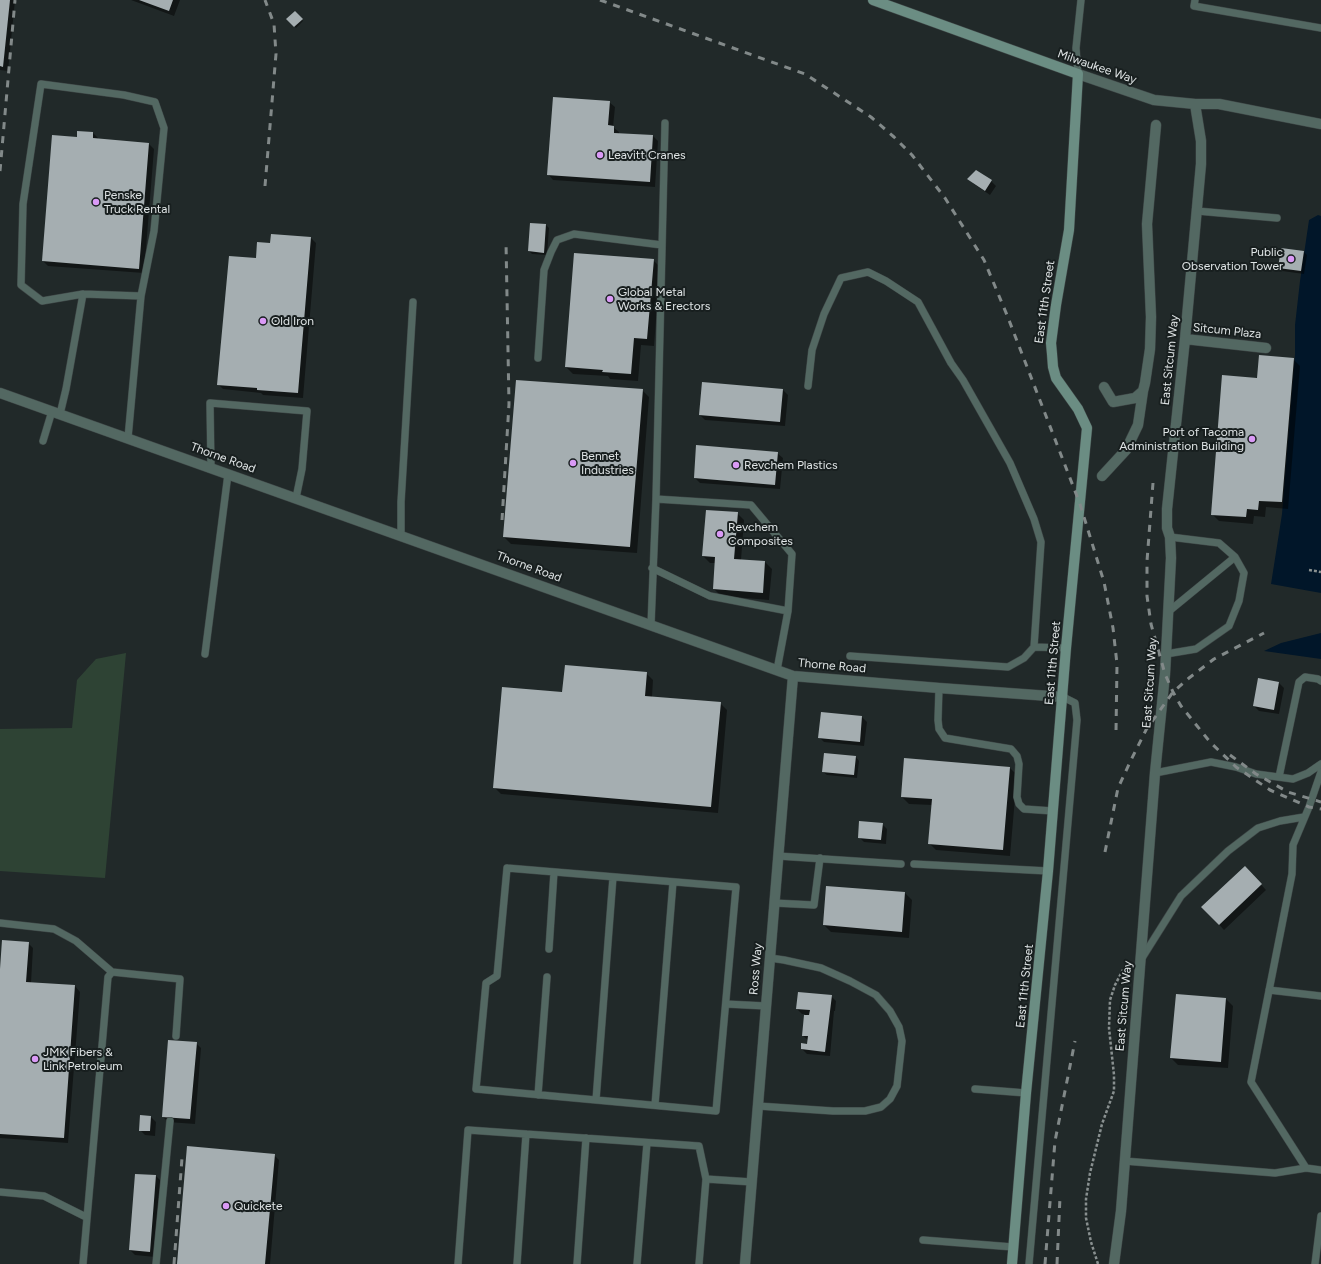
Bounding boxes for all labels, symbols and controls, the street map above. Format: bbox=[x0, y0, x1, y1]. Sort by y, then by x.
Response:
street label: Milwaukee Way bbox=[1056, 47, 1138, 87]
place label: Leavitt Cranes bbox=[608, 148, 686, 162]
marker: Leavitt Cranes bbox=[595, 150, 605, 160]
place label: Penske Truck Rental bbox=[104, 188, 170, 216]
marker: Penske Truck Rental bbox=[91, 197, 101, 207]
place label: Public Observation Tower bbox=[1182, 245, 1283, 273]
marker: Public Observation Tower bbox=[1286, 254, 1296, 264]
street label: East 11th Street bbox=[1032, 259, 1058, 345]
place label: Global Metal Works & Erectors bbox=[618, 285, 710, 313]
marker: Global Metal Works & Erectors bbox=[605, 294, 615, 304]
place label: Old Iron bbox=[271, 314, 314, 328]
street label: East Sitcum Way bbox=[1158, 314, 1182, 406]
marker: Old Iron bbox=[258, 316, 268, 326]
street label: Sitcum Plaza bbox=[1192, 320, 1262, 342]
place label: Port of Tacoma Administration Building bbox=[1119, 425, 1244, 453]
marker: Port of Tacoma Administration Building bbox=[1247, 434, 1257, 444]
street label: Thorne Road bbox=[189, 440, 257, 476]
place label: Bennet Industries bbox=[581, 449, 634, 477]
marker: Bennet Industries bbox=[568, 458, 578, 468]
place label: Revchem Plastics bbox=[744, 458, 838, 472]
marker: Revchem Plastics bbox=[731, 460, 741, 470]
place label: Revchem Composites bbox=[728, 520, 793, 548]
marker: Revchem Composites bbox=[715, 529, 725, 539]
street label: Thorne Road bbox=[495, 549, 563, 585]
street label: East 11th Street bbox=[1042, 621, 1064, 705]
street label: East Sitcum Way bbox=[1140, 637, 1160, 729]
street label: Thorne Road bbox=[797, 656, 867, 676]
street label: Ross Way bbox=[747, 942, 765, 996]
street label: East 11th Street bbox=[1013, 943, 1037, 1029]
street label: East Sitcum Way bbox=[1113, 960, 1135, 1052]
place label: JMK Fibers & Link Petroleum bbox=[43, 1045, 123, 1073]
marker: JMK Fibers & Link Petroleum bbox=[30, 1054, 40, 1064]
place label: Quickete bbox=[234, 1199, 283, 1213]
marker: Quickete bbox=[221, 1201, 231, 1211]

